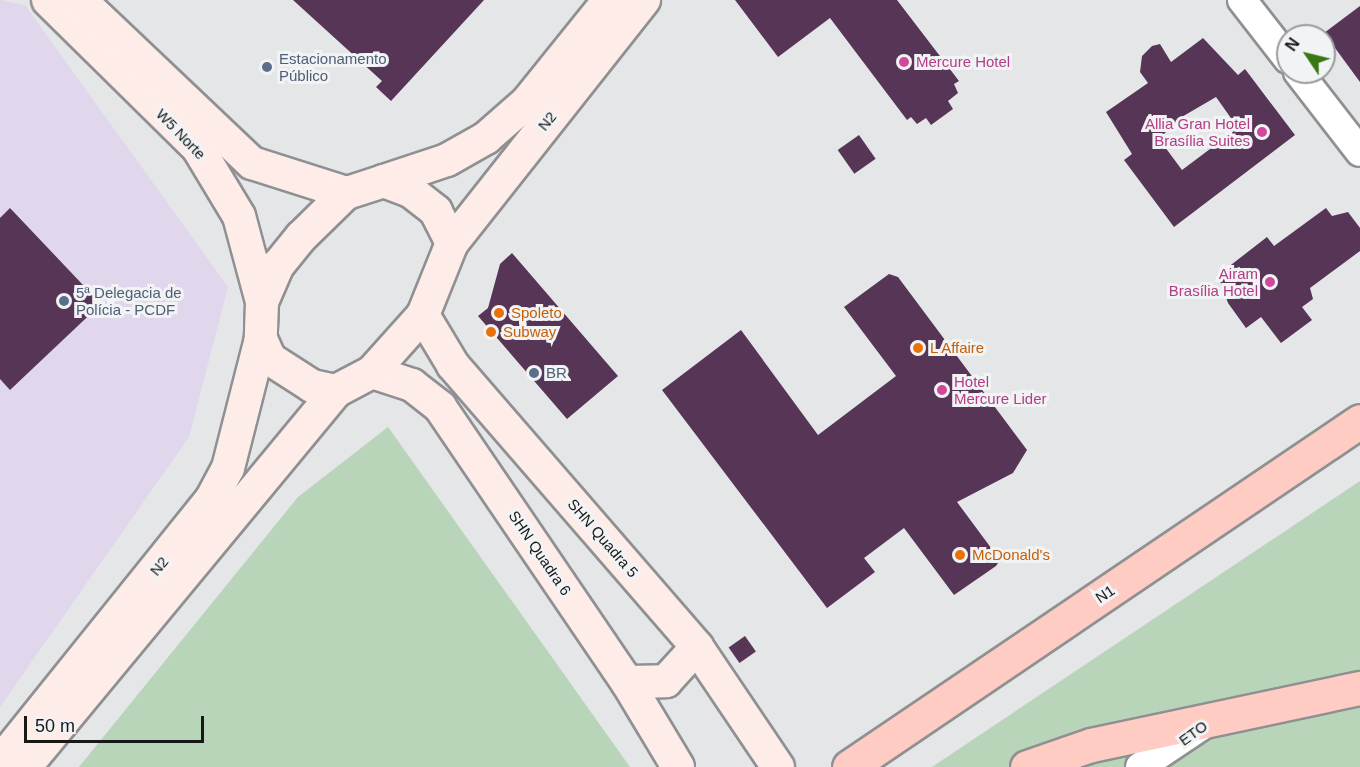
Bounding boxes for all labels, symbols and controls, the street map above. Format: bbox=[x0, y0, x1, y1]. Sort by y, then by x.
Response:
north arrow bbox=[1276, 24, 1336, 84]
text: N bbox=[1282, 35, 1303, 54]
place label: Estacionamento Público bbox=[279, 49, 387, 84]
place label: Mercure Hotel bbox=[916, 53, 1010, 71]
marker: Mercure Hotel bbox=[897, 55, 911, 69]
marker: Estacionamento Público bbox=[260, 60, 274, 74]
street label: W5 Norte bbox=[153, 105, 209, 163]
street label: N2 bbox=[534, 108, 560, 134]
place label: Allia Gran Hotel Brasília Suites bbox=[1145, 114, 1250, 149]
marker: Allia Gran Hotel Brasília Suites bbox=[1255, 125, 1269, 139]
place label: Airam Brasília Hotel bbox=[1169, 264, 1258, 299]
marker: Airam Brasília Hotel bbox=[1263, 275, 1277, 289]
place label: 5ª Delegacia de Polícia - PCDF bbox=[76, 283, 182, 318]
marker: 5ª Delegacia de Polícia - PCDF bbox=[57, 294, 71, 308]
place label: Spoleto bbox=[511, 304, 562, 322]
marker: Spoleto bbox=[492, 306, 506, 320]
place label: Subway bbox=[503, 323, 556, 341]
marker: Subway bbox=[484, 325, 498, 339]
place label: L Affaire bbox=[930, 339, 986, 357]
marker: L Affaire bbox=[911, 341, 925, 355]
place label: BR bbox=[546, 364, 567, 382]
marker: BR bbox=[527, 366, 541, 380]
place label: Hotel Mercure Lider bbox=[954, 372, 1047, 407]
marker: Hotel Mercure Lider bbox=[935, 383, 949, 397]
street label: SHN Quadra 5 bbox=[564, 495, 642, 581]
street label: SHN Quadra 6 bbox=[505, 507, 575, 599]
place label: McDonald's bbox=[972, 546, 1050, 564]
marker: McDonald's bbox=[953, 548, 967, 562]
street label: N2 bbox=[146, 553, 172, 579]
street label: N1 bbox=[1092, 581, 1118, 607]
scale bar bbox=[27, 704, 207, 742]
text: 50 m bbox=[35, 716, 75, 736]
street label: ETO bbox=[1175, 717, 1211, 749]

